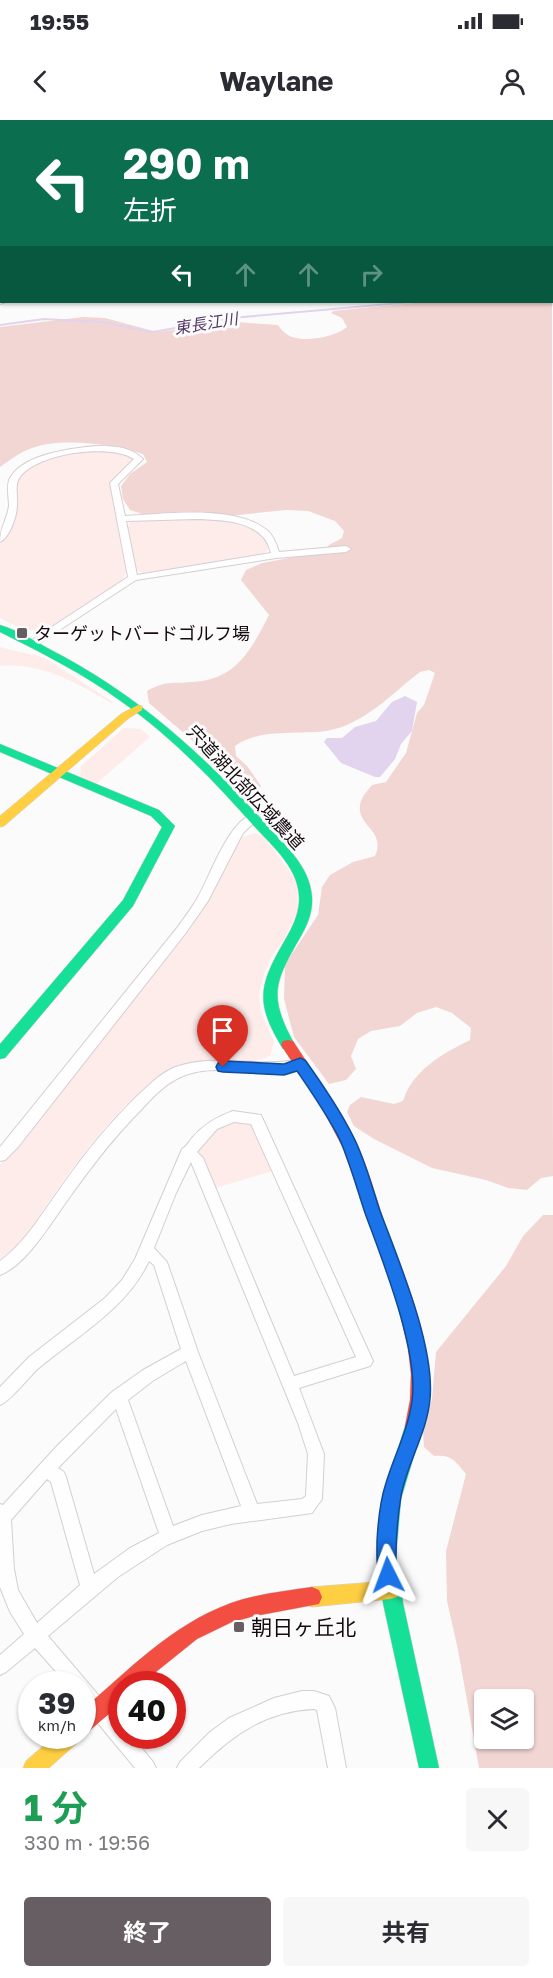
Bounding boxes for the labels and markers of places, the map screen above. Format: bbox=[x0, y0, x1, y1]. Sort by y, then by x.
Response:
place label: ターゲットバードゴルフ場 bbox=[34, 622, 250, 644]
marker: ターゲットバードゴルフ場 bbox=[15, 626, 29, 640]
pin bbox=[197, 1005, 248, 1067]
place label: 朝日ヶ丘北 bbox=[251, 1614, 356, 1640]
marker: 朝日ヶ丘北 bbox=[232, 1620, 246, 1634]

